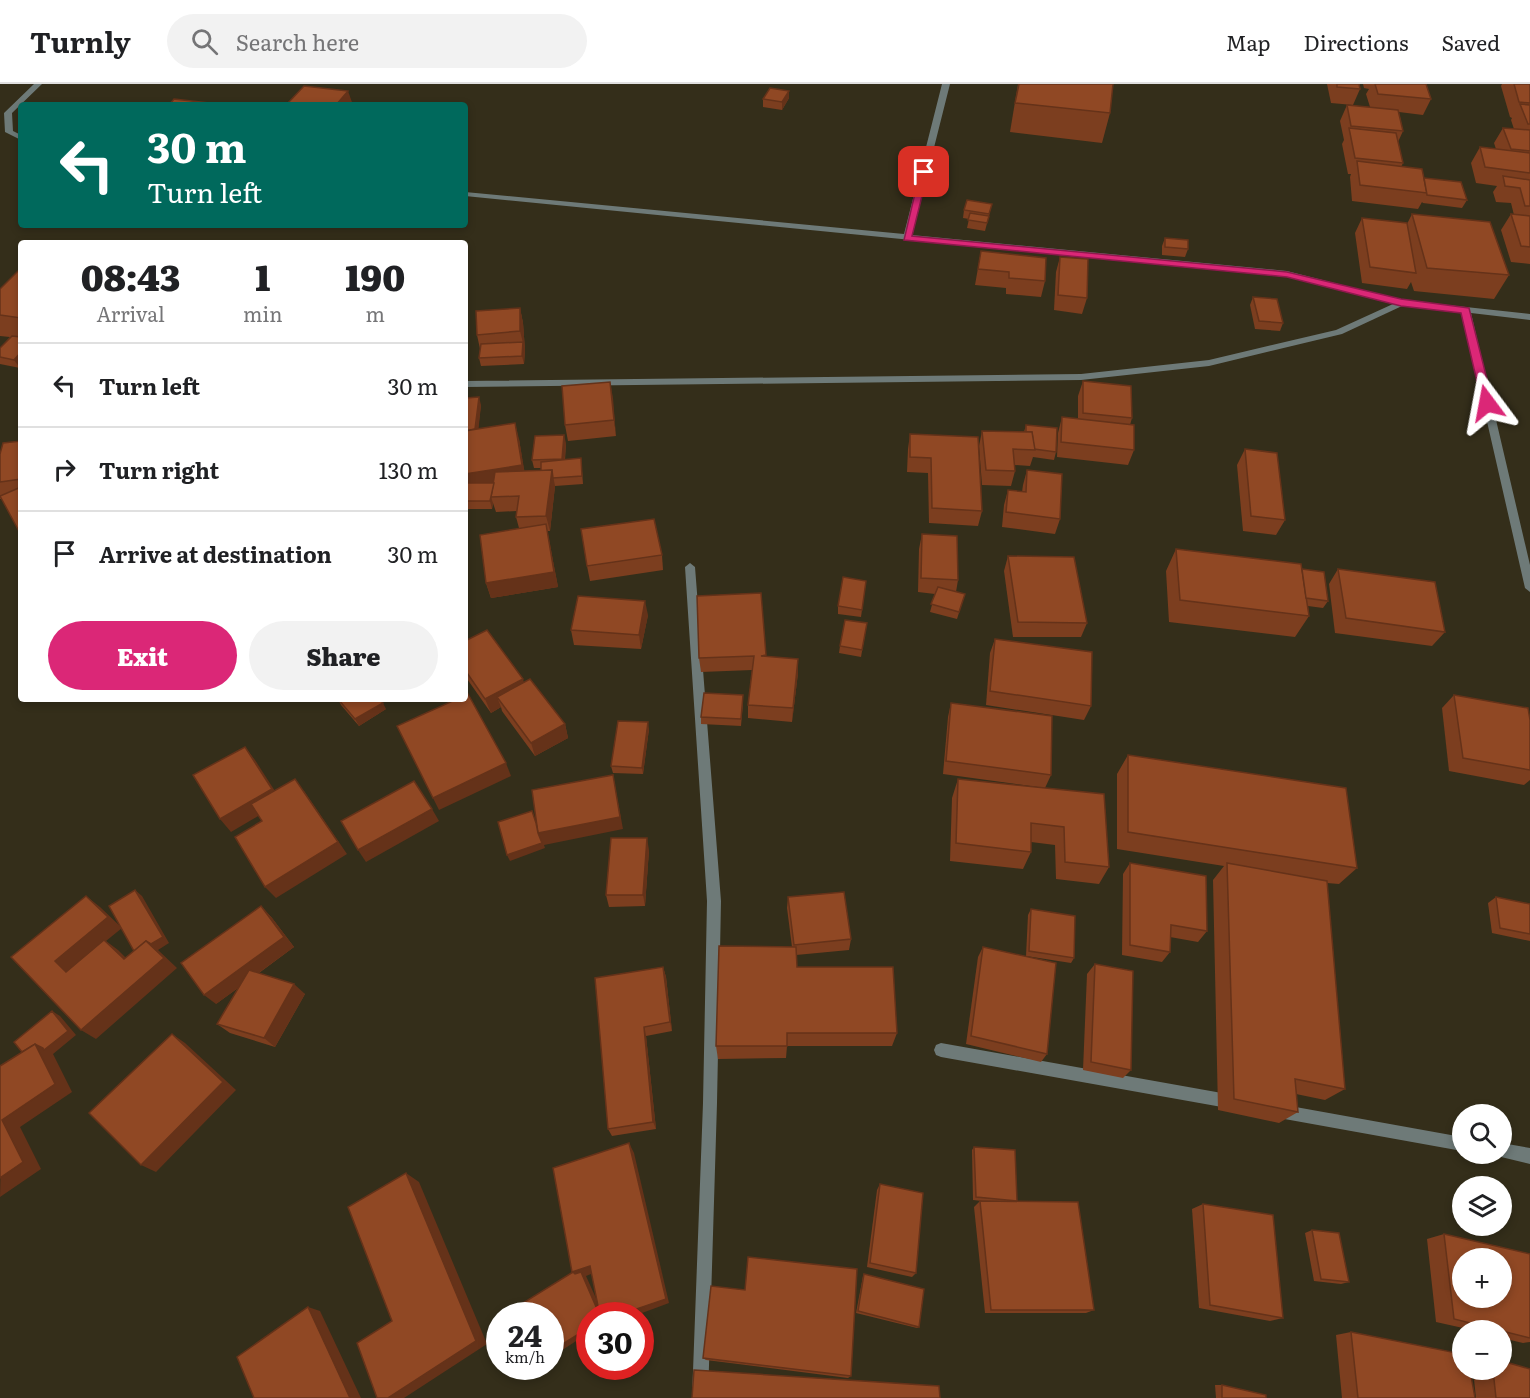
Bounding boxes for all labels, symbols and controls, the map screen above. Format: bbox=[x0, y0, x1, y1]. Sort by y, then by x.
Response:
search box bbox=[167, 14, 587, 68]
text: Turnly bbox=[30, 20, 131, 62]
icon: search bbox=[188, 25, 221, 58]
text: Search here bbox=[236, 25, 359, 58]
text: Map bbox=[1226, 26, 1271, 57]
text: Directions bbox=[1304, 26, 1409, 57]
text: Saved bbox=[1442, 26, 1500, 57]
text: 30 m bbox=[147, 114, 247, 176]
icon: left bbox=[48, 126, 126, 204]
pin bbox=[898, 146, 949, 197]
icon: arrive bbox=[907, 155, 940, 188]
text: Turn left bbox=[147, 171, 262, 211]
text: 08:43 bbox=[81, 249, 180, 302]
text: 1 bbox=[255, 249, 270, 302]
text: 190 bbox=[345, 249, 405, 302]
text: Arrival bbox=[96, 298, 165, 328]
text: min bbox=[243, 298, 282, 328]
text: m bbox=[366, 298, 385, 328]
icon: left bbox=[48, 369, 81, 402]
text: Turn left bbox=[99, 369, 200, 402]
text: 30 m bbox=[388, 369, 438, 402]
position arrow bbox=[1455, 371, 1519, 435]
icon: right bbox=[48, 453, 81, 486]
text: Turn right bbox=[99, 453, 219, 486]
text: 130 m bbox=[379, 453, 438, 486]
icon: arrive bbox=[48, 537, 81, 570]
text: Arrive at destination bbox=[99, 537, 332, 570]
text: 30 m bbox=[388, 537, 438, 570]
button: Exit bbox=[48, 621, 237, 690]
button: Share bbox=[249, 621, 438, 690]
map controls bbox=[1452, 1104, 1512, 1380]
button: search bbox=[1452, 1104, 1512, 1164]
button: layers bbox=[1452, 1176, 1512, 1236]
button: + bbox=[1452, 1248, 1512, 1308]
speed limit sign: 30 bbox=[576, 1302, 654, 1380]
text: 24 bbox=[508, 1312, 542, 1356]
button: − bbox=[1452, 1320, 1512, 1380]
text: km/h bbox=[505, 1345, 545, 1368]

